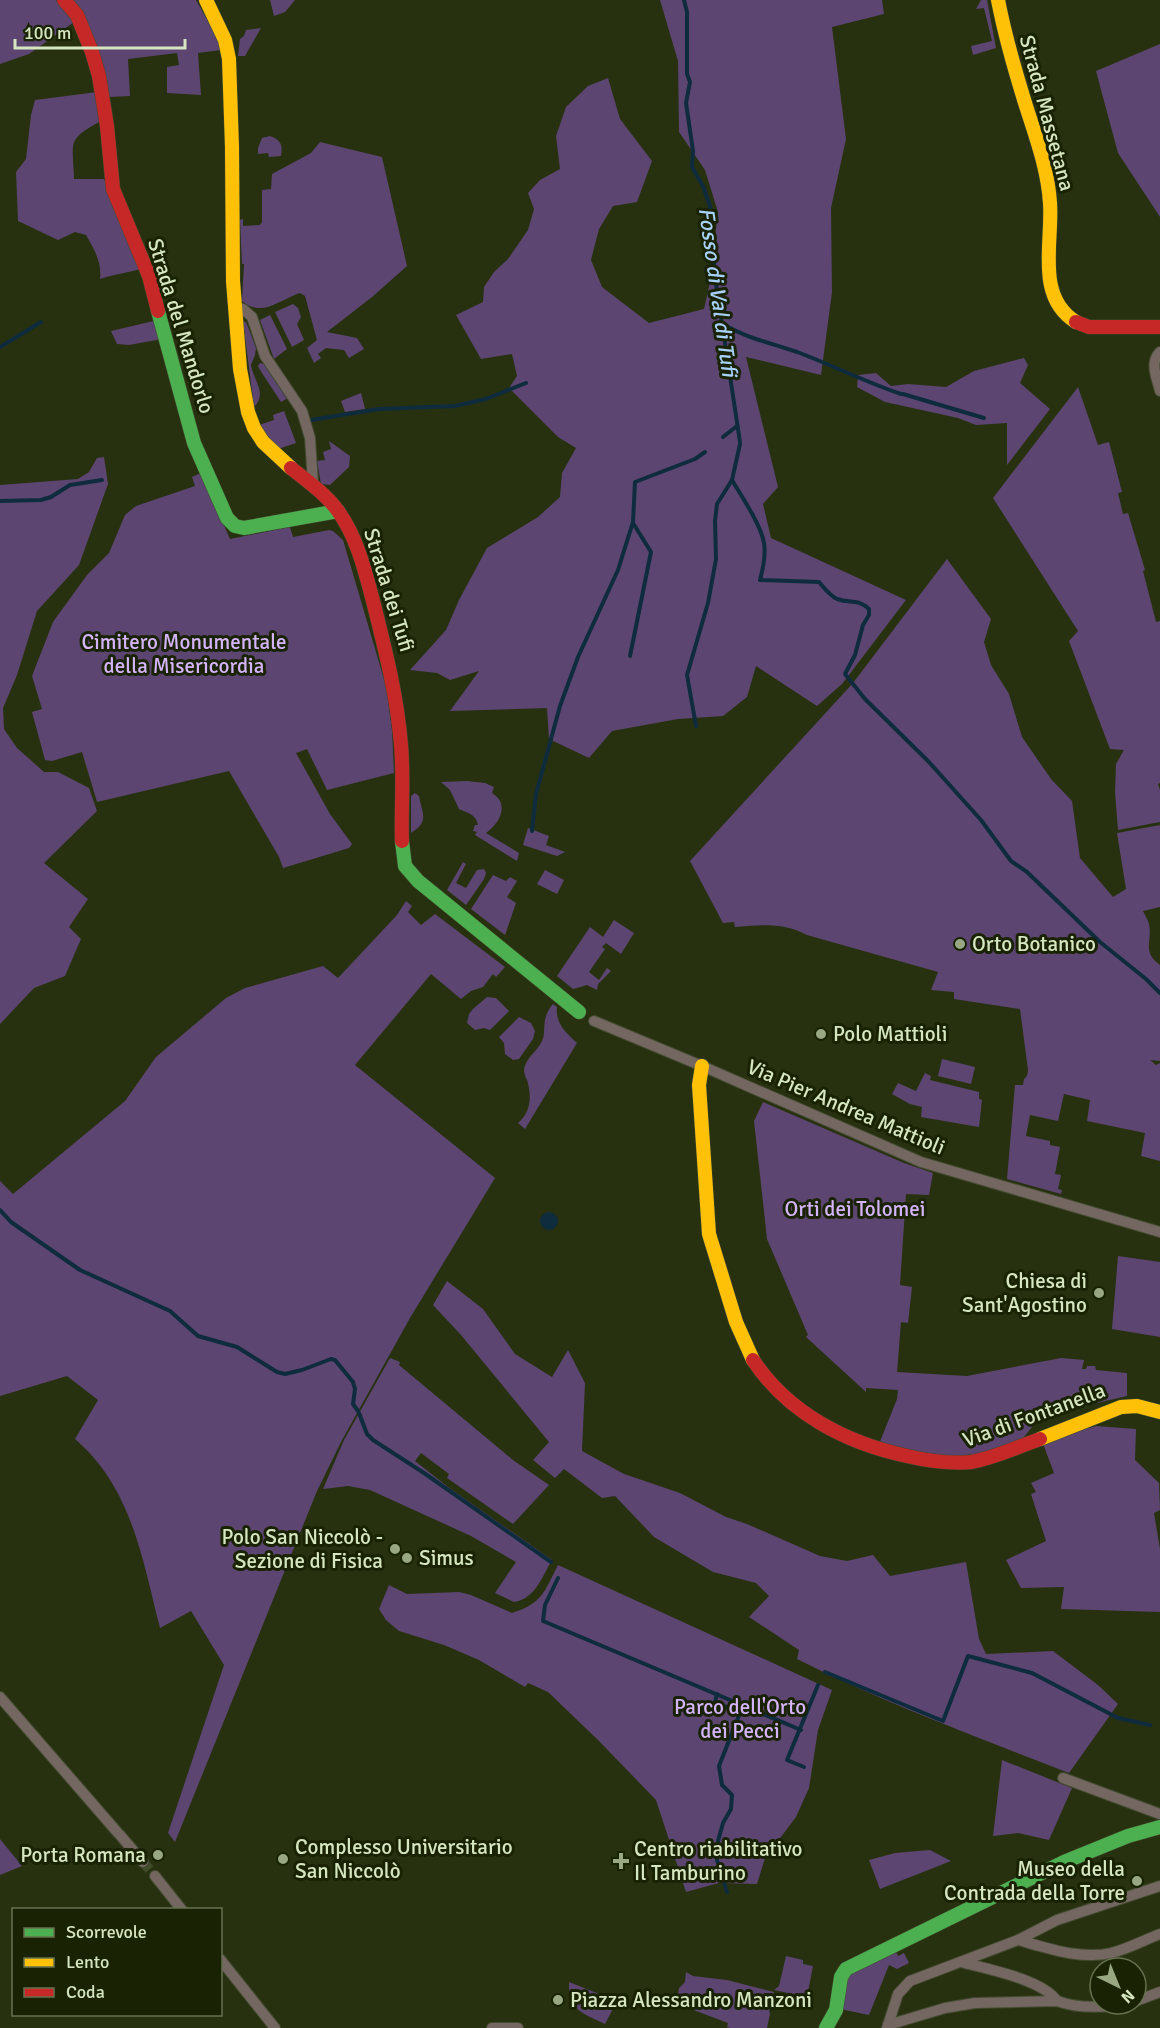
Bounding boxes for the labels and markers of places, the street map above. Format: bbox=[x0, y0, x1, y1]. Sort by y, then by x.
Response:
place label: Orto Botanico bbox=[972, 931, 1096, 957]
marker: Orto Botanico bbox=[953, 937, 967, 951]
place label: Polo Mattioli bbox=[833, 1021, 947, 1047]
marker: Polo Mattioli bbox=[814, 1027, 828, 1041]
place label: Chiesa di Sant'Agostino bbox=[962, 1268, 1087, 1318]
marker: Chiesa di Sant'Agostino bbox=[1092, 1286, 1106, 1300]
place label: Polo San Niccolò - Sezione di Fisica bbox=[222, 1524, 383, 1574]
marker: Polo San Niccolò - Sezione di Fisica bbox=[388, 1542, 402, 1556]
place label: Simus bbox=[419, 1545, 474, 1571]
marker: Simus bbox=[400, 1551, 414, 1565]
place label: Complesso Universitario San Niccolò bbox=[295, 1834, 513, 1884]
place label: Centro riabilitativo Il Tamburino bbox=[634, 1836, 803, 1886]
place label: Porta Romana bbox=[20, 1842, 146, 1868]
marker: Porta Romana bbox=[151, 1848, 165, 1862]
marker: Complesso Universitario San Niccolò bbox=[276, 1852, 290, 1866]
marker: Centro riabilitativo Il Tamburino bbox=[612, 1852, 630, 1870]
place label: Museo della Contrada della Torre bbox=[944, 1856, 1125, 1906]
marker: Museo della Contrada della Torre bbox=[1130, 1874, 1144, 1888]
place label: Piazza Alessandro Manzoni bbox=[570, 1987, 812, 2013]
marker: Piazza Alessandro Manzoni bbox=[551, 1993, 565, 2007]

